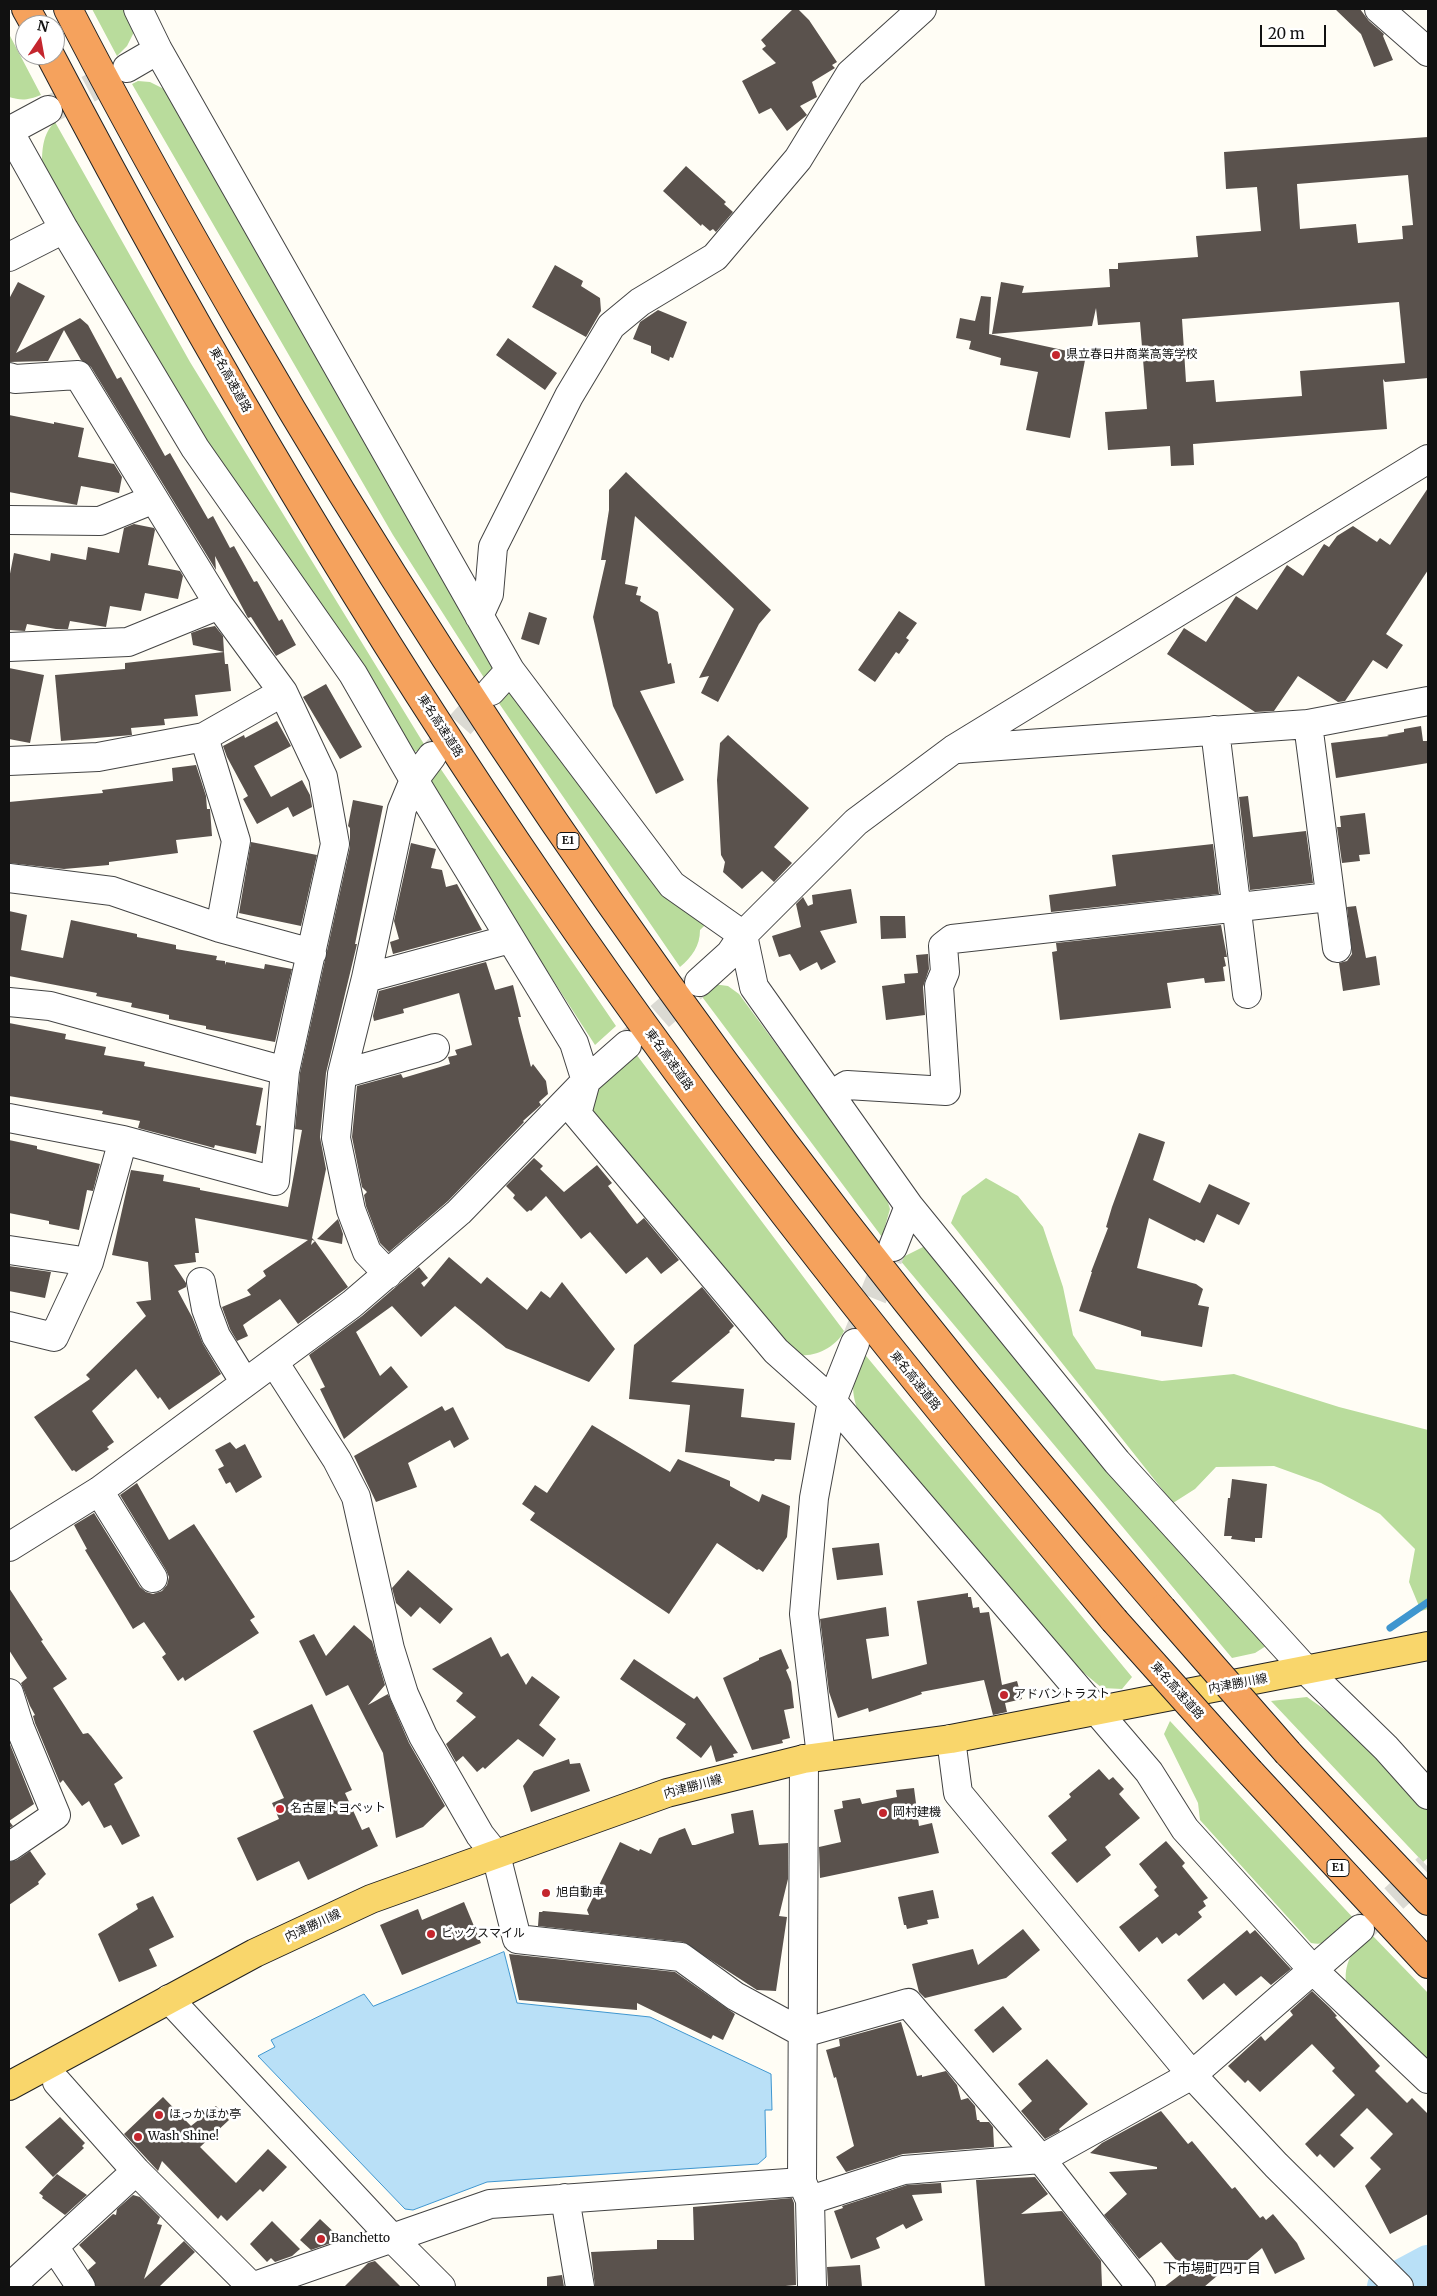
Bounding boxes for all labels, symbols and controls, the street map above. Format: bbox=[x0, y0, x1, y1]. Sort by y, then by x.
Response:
north arrow bbox=[15, 15, 65, 65]
scale bar bbox=[1262, 15, 1328, 47]
text: N bbox=[36, 16, 50, 36]
text: 20 m bbox=[1268, 24, 1305, 43]
street label: 東名高速道路 bbox=[206, 345, 254, 415]
place label: 県立春日井商業高等学校 bbox=[1066, 348, 1198, 362]
marker: 県立春日井商業高等学校 bbox=[1050, 349, 1062, 361]
street label: 東名高速道路 bbox=[414, 692, 466, 760]
road number: E1 bbox=[557, 832, 579, 849]
street label: 東名高速道路 bbox=[642, 1027, 696, 1093]
street label: 東名高速道路 bbox=[887, 1348, 943, 1414]
street label: 東名高速道路 bbox=[1148, 1659, 1206, 1723]
street label: 内津勝川線 bbox=[1207, 1671, 1269, 1697]
place label: アドバントラスト bbox=[1014, 1688, 1110, 1702]
marker: アドバントラスト bbox=[998, 1689, 1010, 1701]
street label: 内津勝川線 bbox=[662, 1772, 724, 1802]
place label: 名古屋トヨペット bbox=[290, 1802, 386, 1816]
marker: 名古屋トヨペット bbox=[274, 1803, 286, 1815]
place label: 岡村建機 bbox=[893, 1806, 941, 1820]
marker: 岡村建機 bbox=[877, 1807, 889, 1819]
road number: E1 bbox=[1327, 1860, 1349, 1876]
place label: 旭自動車 bbox=[556, 1886, 604, 1900]
marker: 旭自動車 bbox=[540, 1887, 552, 1899]
street label: 内津勝川線 bbox=[283, 1907, 343, 1945]
place label: ビッグスマイル bbox=[441, 1927, 525, 1941]
marker: ビッグスマイル bbox=[425, 1928, 437, 1940]
place label: ほっかほか亭 bbox=[169, 2108, 241, 2122]
marker: ほっかほか亭 bbox=[153, 2109, 165, 2121]
place label: Wash Shine! bbox=[148, 2130, 219, 2144]
marker: Wash Shine! bbox=[132, 2131, 144, 2143]
place label: Banchetto bbox=[331, 2232, 390, 2246]
marker: Banchetto bbox=[315, 2233, 327, 2245]
district label: 下市場町四丁目 bbox=[1163, 2261, 1261, 2277]

